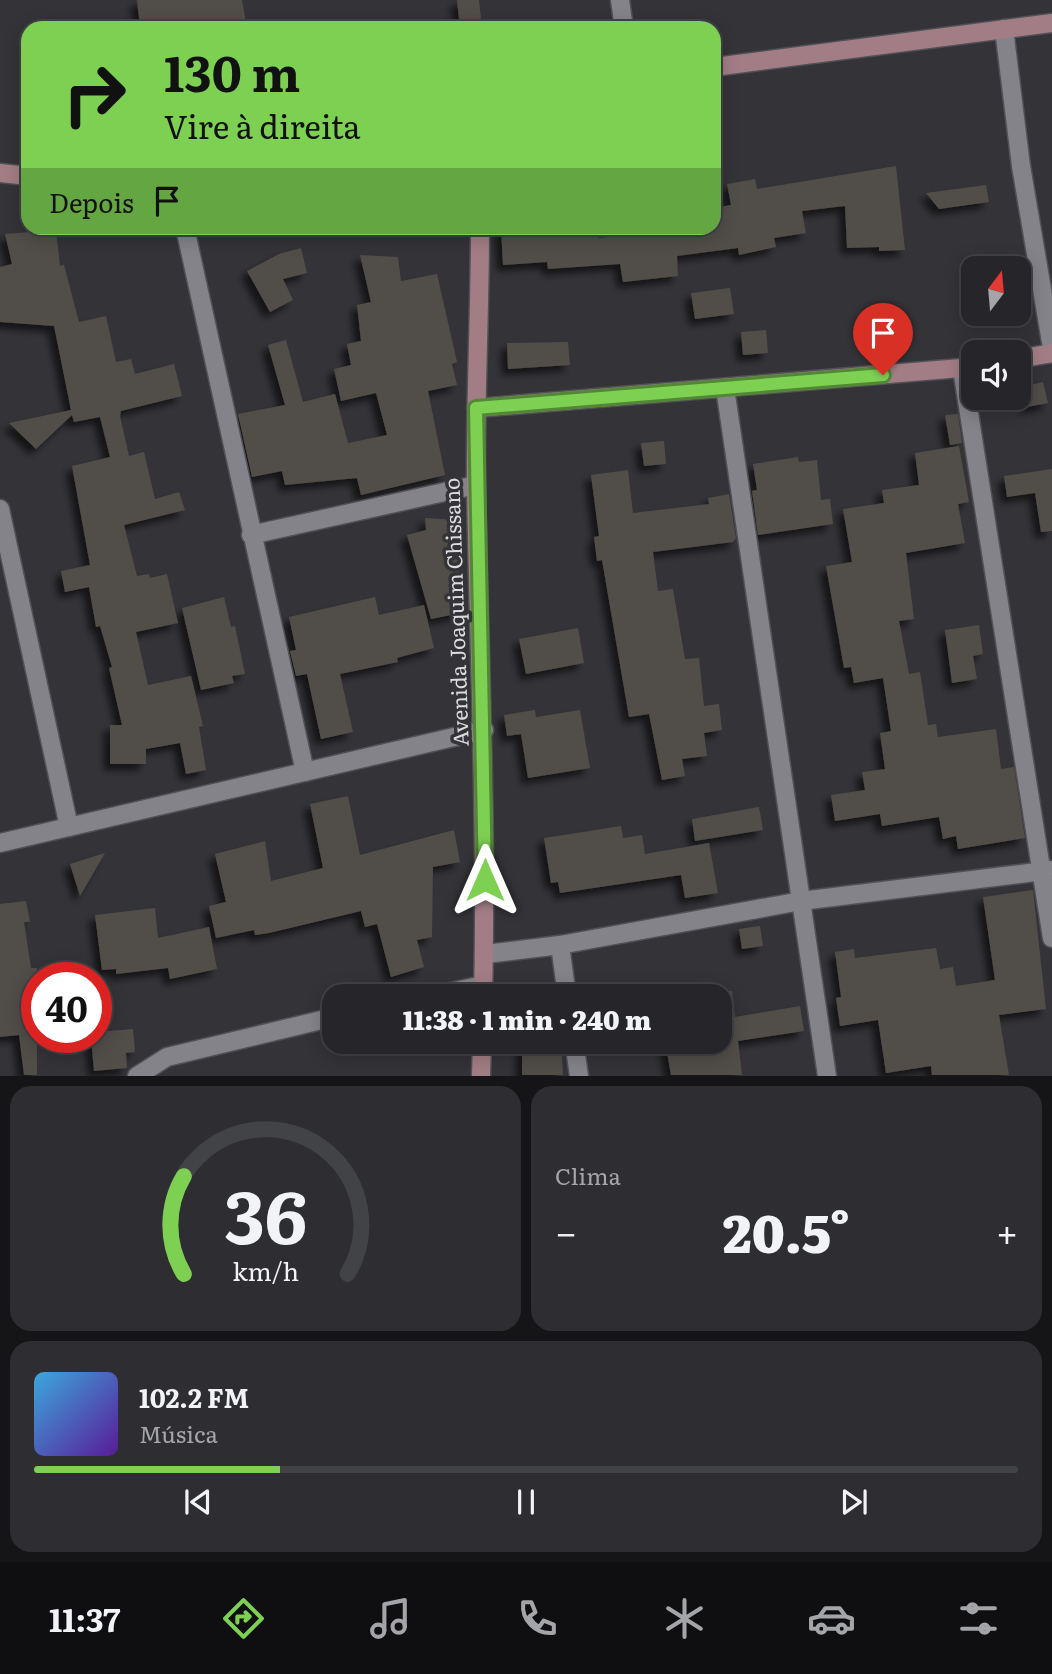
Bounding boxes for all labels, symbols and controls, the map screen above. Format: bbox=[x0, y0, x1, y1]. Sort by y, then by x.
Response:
text: 130 m bbox=[164, 34, 300, 107]
icon: right bbox=[49, 49, 140, 140]
text: Vire à direita bbox=[164, 101, 361, 149]
text: Depois bbox=[49, 182, 134, 221]
icon: arrive bbox=[148, 182, 186, 220]
north arrow bbox=[961, 256, 1031, 326]
map controls bbox=[961, 256, 1031, 410]
pin bbox=[853, 303, 913, 375]
icon: arrive bbox=[864, 314, 902, 352]
button: sound bbox=[961, 340, 1031, 410]
street label: Avenida Joaquim Chissano bbox=[434, 477, 475, 747]
position arrow bbox=[448, 843, 522, 917]
speed limit sign: 40 bbox=[21, 962, 112, 1053]
text: 11:38 · 1 min · 240 m bbox=[403, 999, 651, 1038]
text: Clima bbox=[555, 1158, 621, 1192]
text: 36 bbox=[224, 1159, 307, 1267]
text: 20.5° bbox=[723, 1192, 850, 1269]
text: − bbox=[555, 1202, 577, 1259]
text: + bbox=[996, 1202, 1018, 1259]
text: km/h bbox=[232, 1252, 299, 1289]
text: 102.2 FM bbox=[139, 1377, 249, 1416]
text: Música bbox=[139, 1416, 218, 1450]
icon: previous bbox=[179, 1483, 217, 1521]
icon: pause bbox=[507, 1483, 545, 1521]
icon: next bbox=[835, 1483, 873, 1521]
text: 11:37 bbox=[49, 1594, 120, 1642]
icon: directions bbox=[219, 1594, 268, 1643]
icon: music bbox=[366, 1594, 415, 1643]
icon: phone bbox=[513, 1594, 562, 1643]
icon: climate bbox=[660, 1594, 709, 1643]
icon: car bbox=[807, 1594, 856, 1643]
icon: filters bbox=[954, 1594, 1003, 1643]

